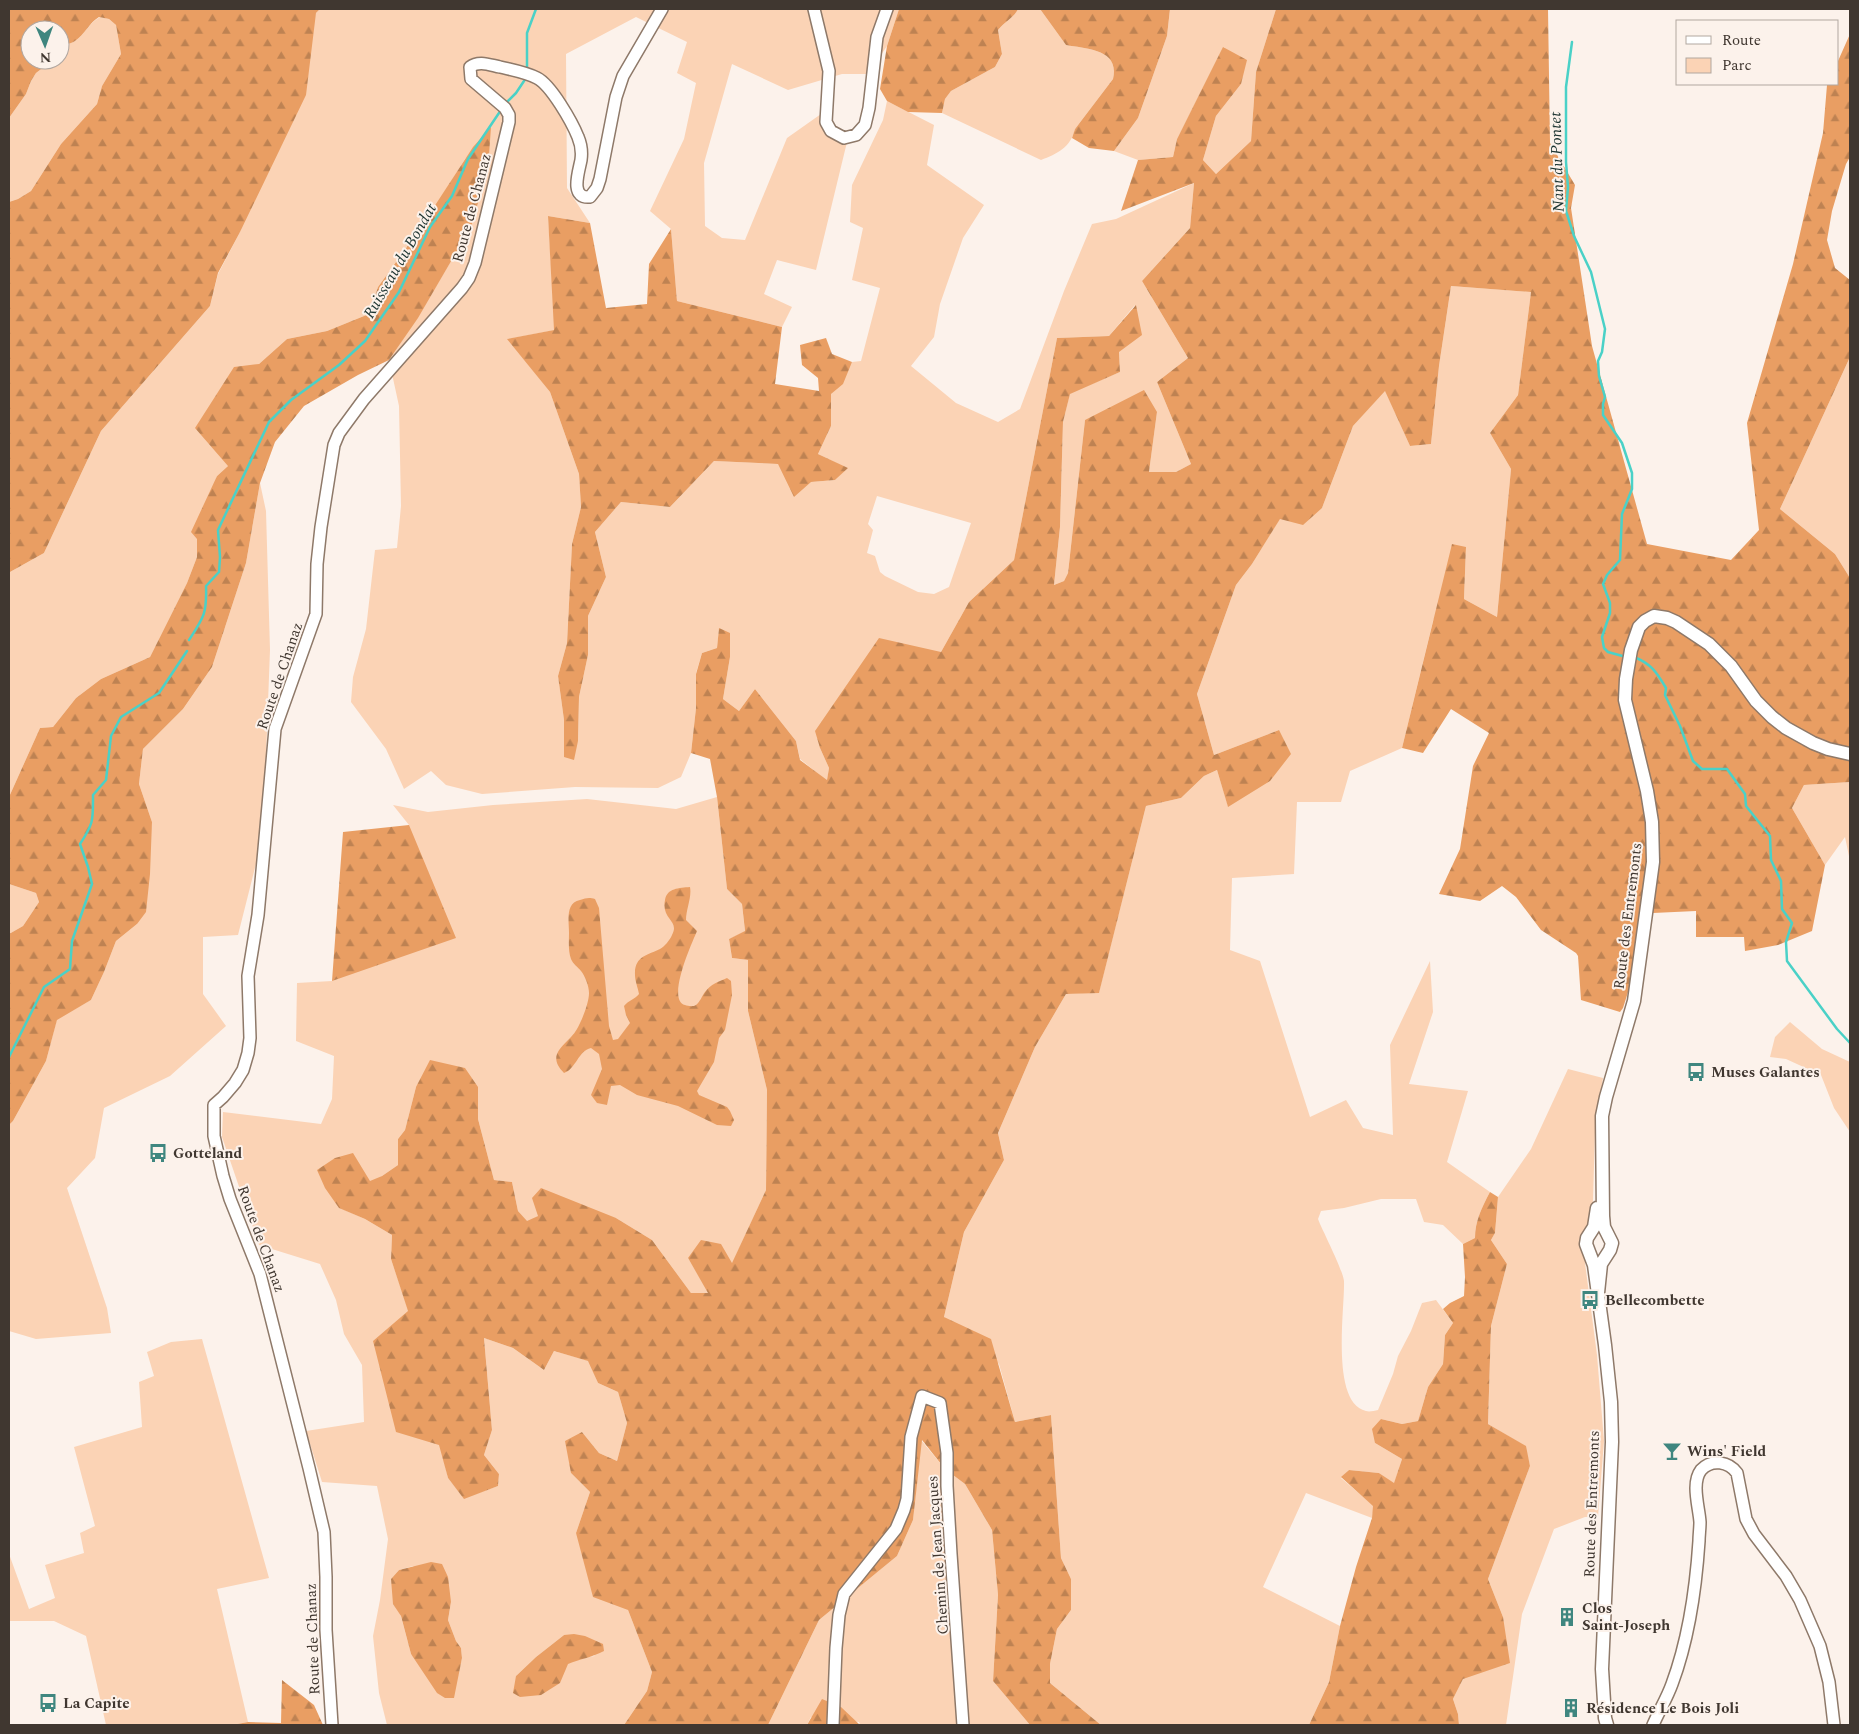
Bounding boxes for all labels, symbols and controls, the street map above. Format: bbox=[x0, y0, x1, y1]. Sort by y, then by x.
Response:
north arrow bbox=[20, 20, 70, 70]
legend bbox=[1676, 20, 1839, 85]
text: Route bbox=[1722, 29, 1761, 52]
text: N bbox=[39, 47, 52, 68]
text: Parc bbox=[1722, 54, 1752, 77]
water label: Nant du Pontet bbox=[1543, 110, 1571, 213]
street label: Route de Chanaz bbox=[446, 151, 498, 265]
water label: Ruisseau du Bondat bbox=[357, 198, 443, 323]
street label: Route de Chanaz bbox=[251, 619, 309, 733]
street label: Route des Entremonts bbox=[1608, 841, 1648, 991]
bus stop icon: Muses Galantes bbox=[1685, 1061, 1707, 1083]
place label: Muses Galantes bbox=[1711, 1061, 1820, 1084]
bus stop icon: Gotteland bbox=[147, 1142, 169, 1164]
place label: Gotteland bbox=[173, 1142, 243, 1165]
street label: Route de Chanaz bbox=[231, 1182, 291, 1296]
bus stop icon: Bellecombette bbox=[1579, 1289, 1601, 1311]
place label: Bellecombette bbox=[1605, 1289, 1705, 1312]
street label: Route des Entremonts bbox=[1578, 1430, 1606, 1578]
bar icon: Wins' Field bbox=[1661, 1440, 1683, 1462]
place label: Wins' Field bbox=[1687, 1440, 1767, 1463]
street label: Chemin de Jean Jacques bbox=[921, 1475, 955, 1635]
street label: Route de Chanaz bbox=[300, 1583, 326, 1695]
place label: Clos Saint-Joseph bbox=[1582, 1597, 1670, 1637]
building icon: Clos Saint-Joseph bbox=[1556, 1606, 1578, 1628]
bus stop icon: La Capite bbox=[37, 1692, 59, 1714]
place label: La Capite bbox=[63, 1692, 130, 1715]
building icon: Résidence Le Bois Joli bbox=[1560, 1697, 1582, 1719]
place label: Résidence Le Bois Joli bbox=[1586, 1697, 1739, 1720]

